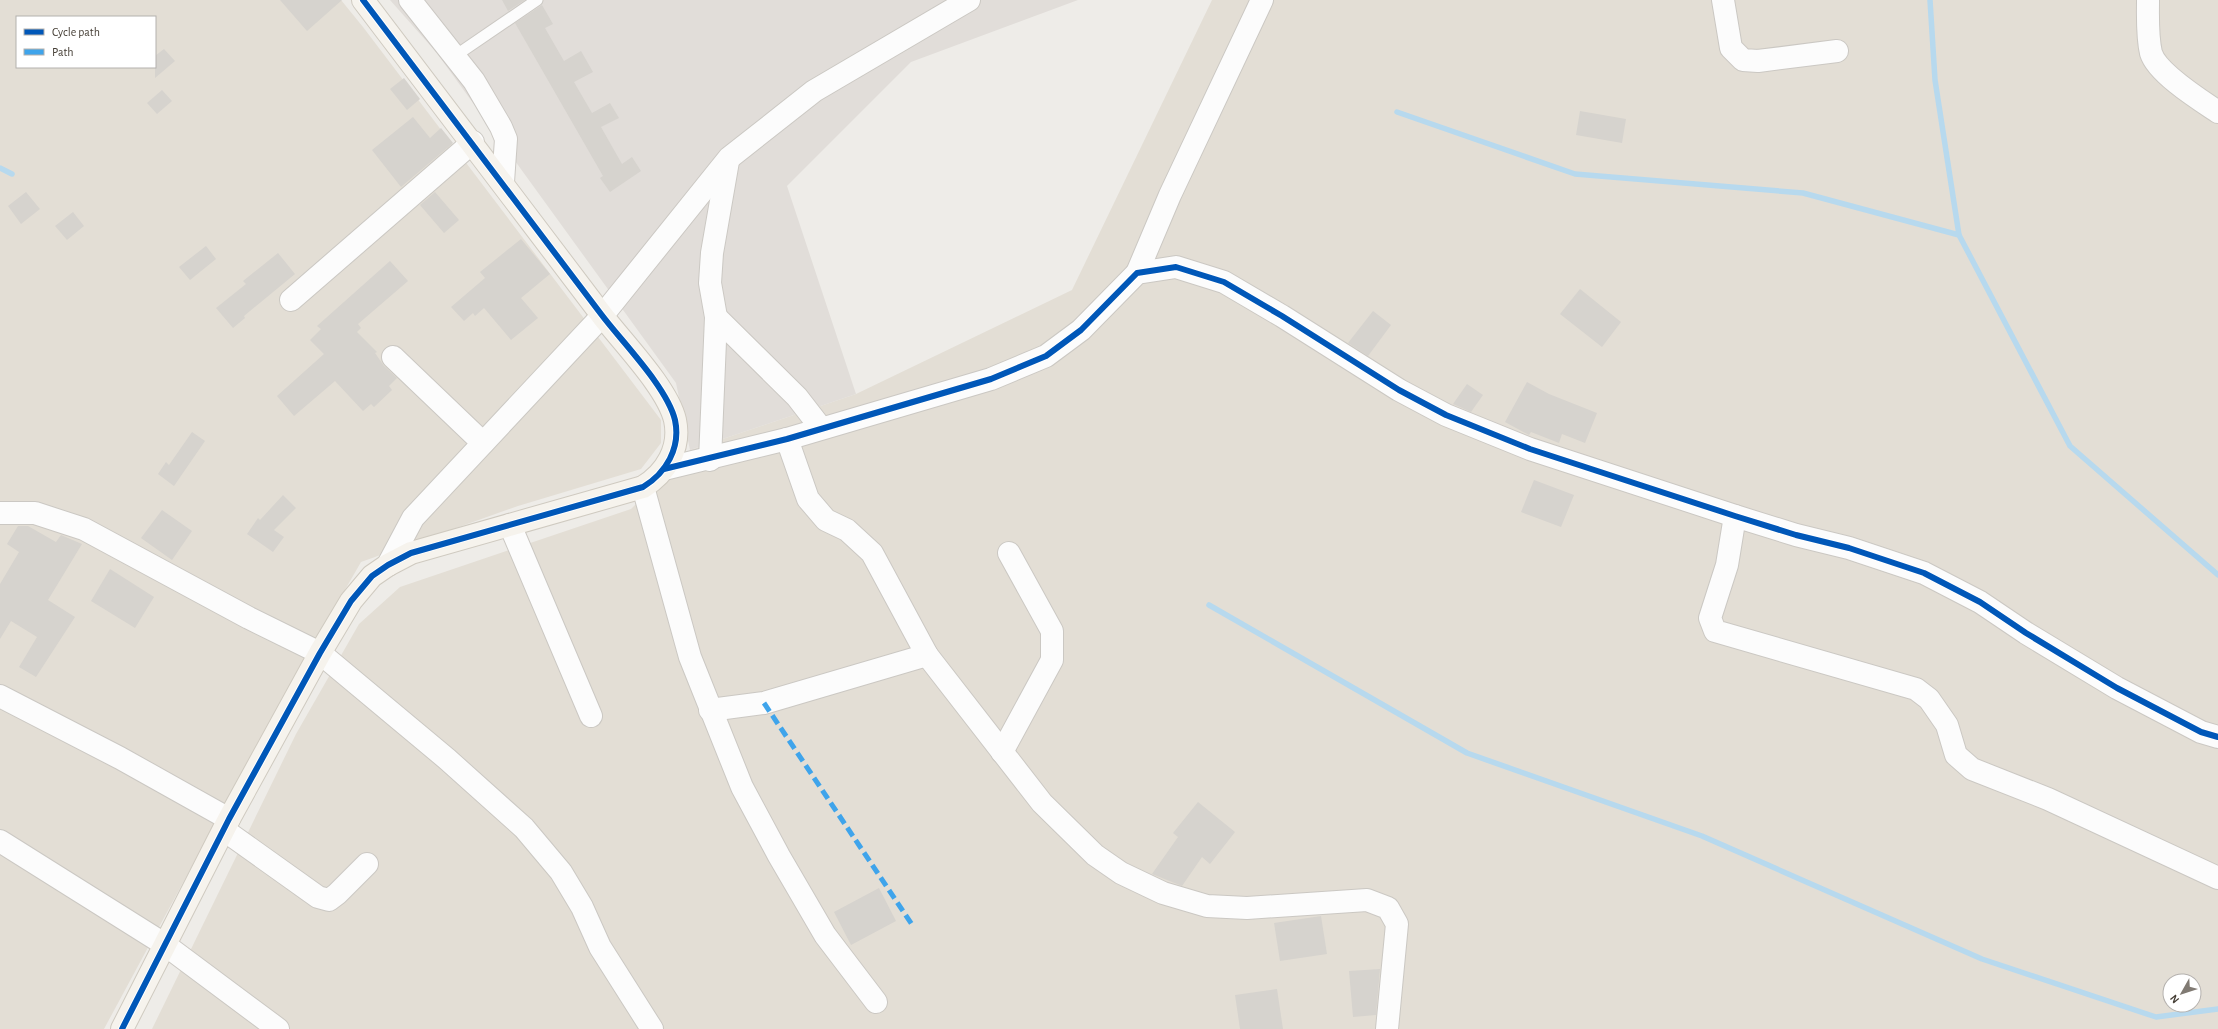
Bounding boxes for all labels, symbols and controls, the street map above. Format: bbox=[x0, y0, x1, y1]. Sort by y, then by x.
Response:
legend bbox=[16, 16, 156, 68]
text: Cycle path bbox=[52, 26, 100, 39]
text: Path bbox=[52, 46, 74, 58]
north arrow bbox=[2162, 973, 2202, 1013]
text: N bbox=[2168, 993, 2181, 1005]

